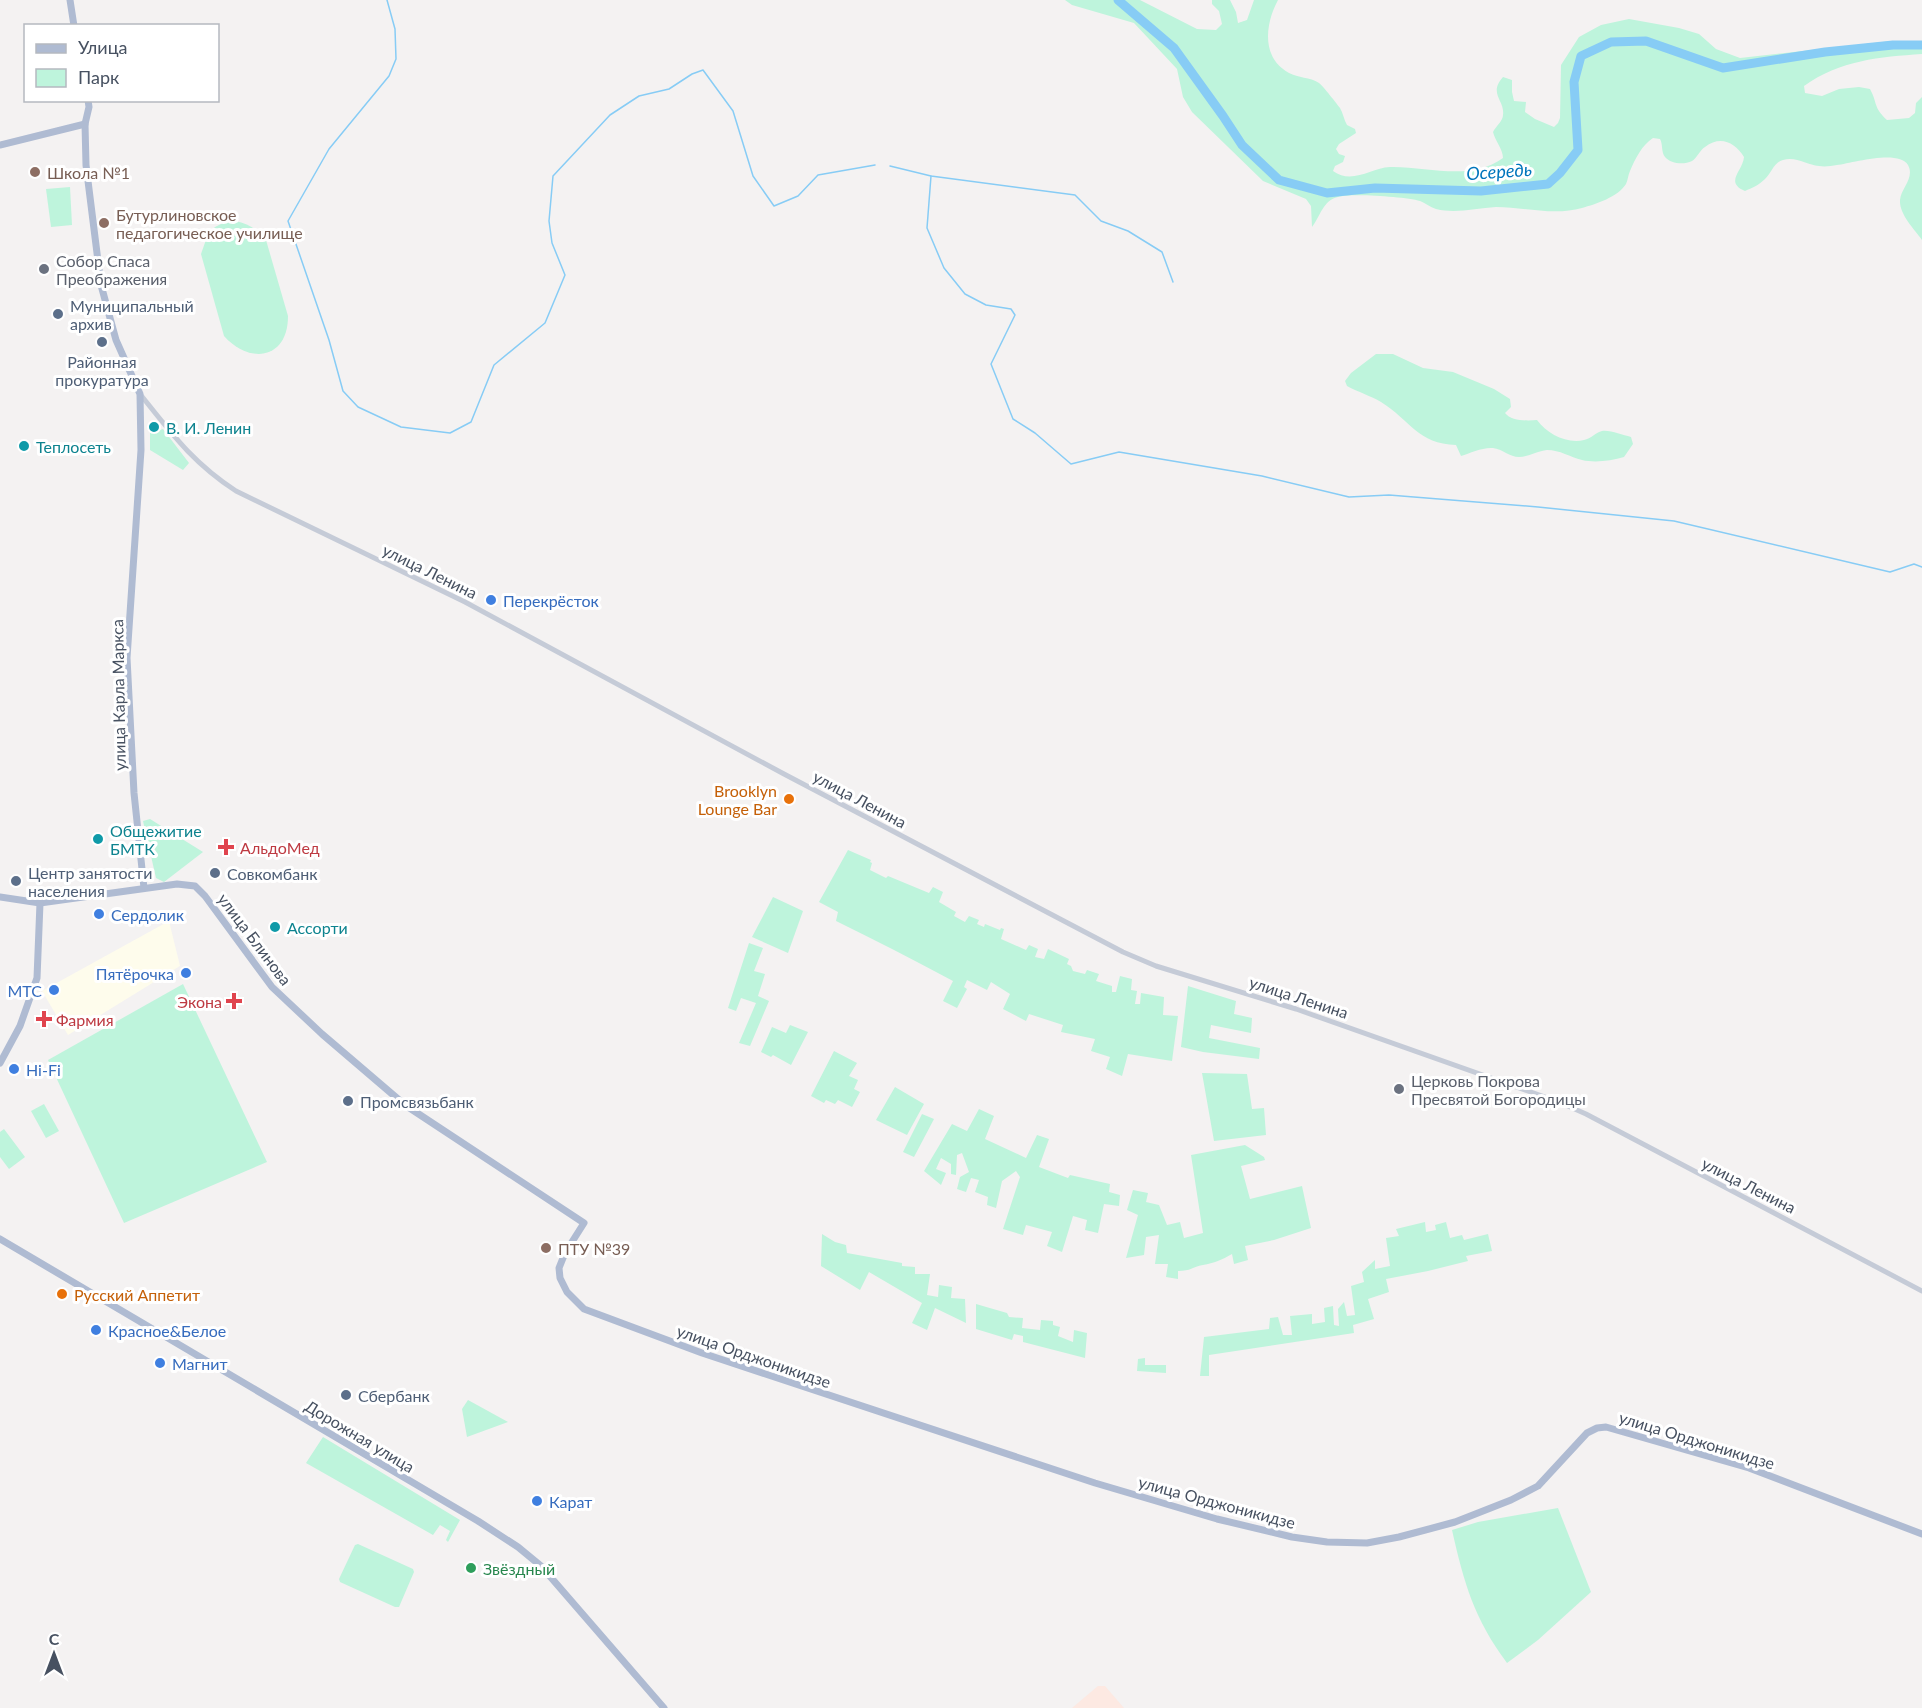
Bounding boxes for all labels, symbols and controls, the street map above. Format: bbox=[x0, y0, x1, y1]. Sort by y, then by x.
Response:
legend bbox=[24, 24, 219, 102]
text: Улица bbox=[78, 36, 128, 58]
text: Парк bbox=[78, 66, 120, 88]
water label: Осередь bbox=[1465, 158, 1533, 184]
place label: Школа №1 bbox=[47, 163, 130, 182]
marker: Школа №1 bbox=[28, 165, 42, 179]
place label: Бутурлиновское педагогическое училище bbox=[116, 205, 303, 242]
marker: Бутурлиновское педагогическое училище bbox=[97, 216, 111, 230]
place label: Собор Спаса Преображения bbox=[56, 251, 167, 288]
marker: Собор Спаса Преображения bbox=[37, 262, 51, 276]
place label: Муниципальный архив bbox=[70, 296, 194, 333]
marker: Муниципальный архив bbox=[51, 307, 65, 321]
marker: Районная прокуратура bbox=[95, 335, 109, 349]
place label: Районная прокуратура bbox=[55, 352, 149, 389]
place label: В. И. Ленин bbox=[166, 418, 251, 437]
marker: В. И. Ленин bbox=[147, 420, 161, 434]
place label: Теплосеть bbox=[36, 437, 111, 456]
marker: Теплосеть bbox=[17, 439, 31, 453]
street label: улица Ленина bbox=[380, 540, 480, 602]
place label: Перекрёсток bbox=[503, 591, 600, 610]
marker: Перекрёсток bbox=[484, 593, 498, 607]
street label: улица Карла Маркса bbox=[107, 619, 129, 771]
street label: улица Ленина bbox=[810, 766, 910, 832]
place label: Brooklyn Lounge Bar bbox=[698, 781, 777, 818]
marker: Brooklyn Lounge Bar bbox=[782, 792, 796, 806]
place label: Общежитие БМТК bbox=[110, 821, 202, 858]
marker: Общежитие БМТК bbox=[91, 832, 105, 846]
marker: АльдоМед bbox=[217, 838, 235, 856]
place label: АльдоМед bbox=[240, 838, 320, 857]
place label: Центр занятости населения bbox=[28, 863, 152, 900]
place label: Совкомбанк bbox=[227, 864, 318, 883]
marker: Совкомбанк bbox=[208, 866, 222, 880]
marker: Центр занятости населения bbox=[9, 874, 23, 888]
street label: улица Блинова bbox=[214, 889, 296, 989]
place label: Сердолик bbox=[111, 905, 185, 924]
marker: Сердолик bbox=[92, 907, 106, 921]
place label: Ассорти bbox=[287, 918, 348, 937]
marker: Ассорти bbox=[268, 920, 282, 934]
place label: Пятёрочка bbox=[96, 964, 174, 983]
marker: Пятёрочка bbox=[179, 966, 193, 980]
street label: улица Ленина bbox=[1247, 972, 1351, 1022]
place label: МТС bbox=[8, 981, 42, 1000]
marker: МТС bbox=[47, 983, 61, 997]
place label: Экона bbox=[177, 992, 222, 1011]
marker: Экона bbox=[227, 994, 241, 1008]
place label: Фармия bbox=[56, 1010, 114, 1029]
marker: Фармия bbox=[37, 1012, 51, 1026]
place label: Hi-Fi bbox=[26, 1060, 61, 1079]
marker: Hi-Fi bbox=[7, 1062, 21, 1076]
place label: Церковь Покрова Пресвятой Богородицы bbox=[1411, 1071, 1586, 1108]
marker: Церковь Покрова Пресвятой Богородицы bbox=[1392, 1082, 1406, 1096]
place label: Промсвязьбанк bbox=[360, 1092, 475, 1111]
marker: Промсвязьбанк bbox=[341, 1094, 355, 1108]
street label: улица Ленина bbox=[1699, 1153, 1799, 1217]
place label: ПТУ №39 bbox=[558, 1239, 630, 1258]
marker: ПТУ №39 bbox=[539, 1241, 553, 1255]
place label: Русский Аппетит bbox=[74, 1285, 200, 1304]
marker: Русский Аппетит bbox=[55, 1287, 69, 1301]
place label: Красное&Белое bbox=[108, 1321, 226, 1340]
street label: улица Орджоникидзе bbox=[675, 1321, 833, 1391]
marker: Красное&Белое bbox=[89, 1323, 103, 1337]
place label: Магнит bbox=[172, 1354, 228, 1373]
marker: Магнит bbox=[153, 1356, 167, 1370]
place label: Сбербанк bbox=[358, 1386, 430, 1405]
marker: Сбербанк bbox=[339, 1388, 353, 1402]
street label: Дорожная улица bbox=[302, 1396, 418, 1476]
street label: улица Орджоникидзе bbox=[1617, 1407, 1777, 1473]
street label: улица Орджоникидзе bbox=[1137, 1472, 1297, 1532]
place label: Карат bbox=[549, 1492, 592, 1511]
marker: Карат bbox=[530, 1494, 544, 1508]
place label: Звёздный bbox=[483, 1559, 555, 1578]
marker: Звёздный bbox=[464, 1561, 478, 1575]
north arrow bbox=[24, 1624, 84, 1684]
text: С bbox=[49, 1629, 60, 1648]

